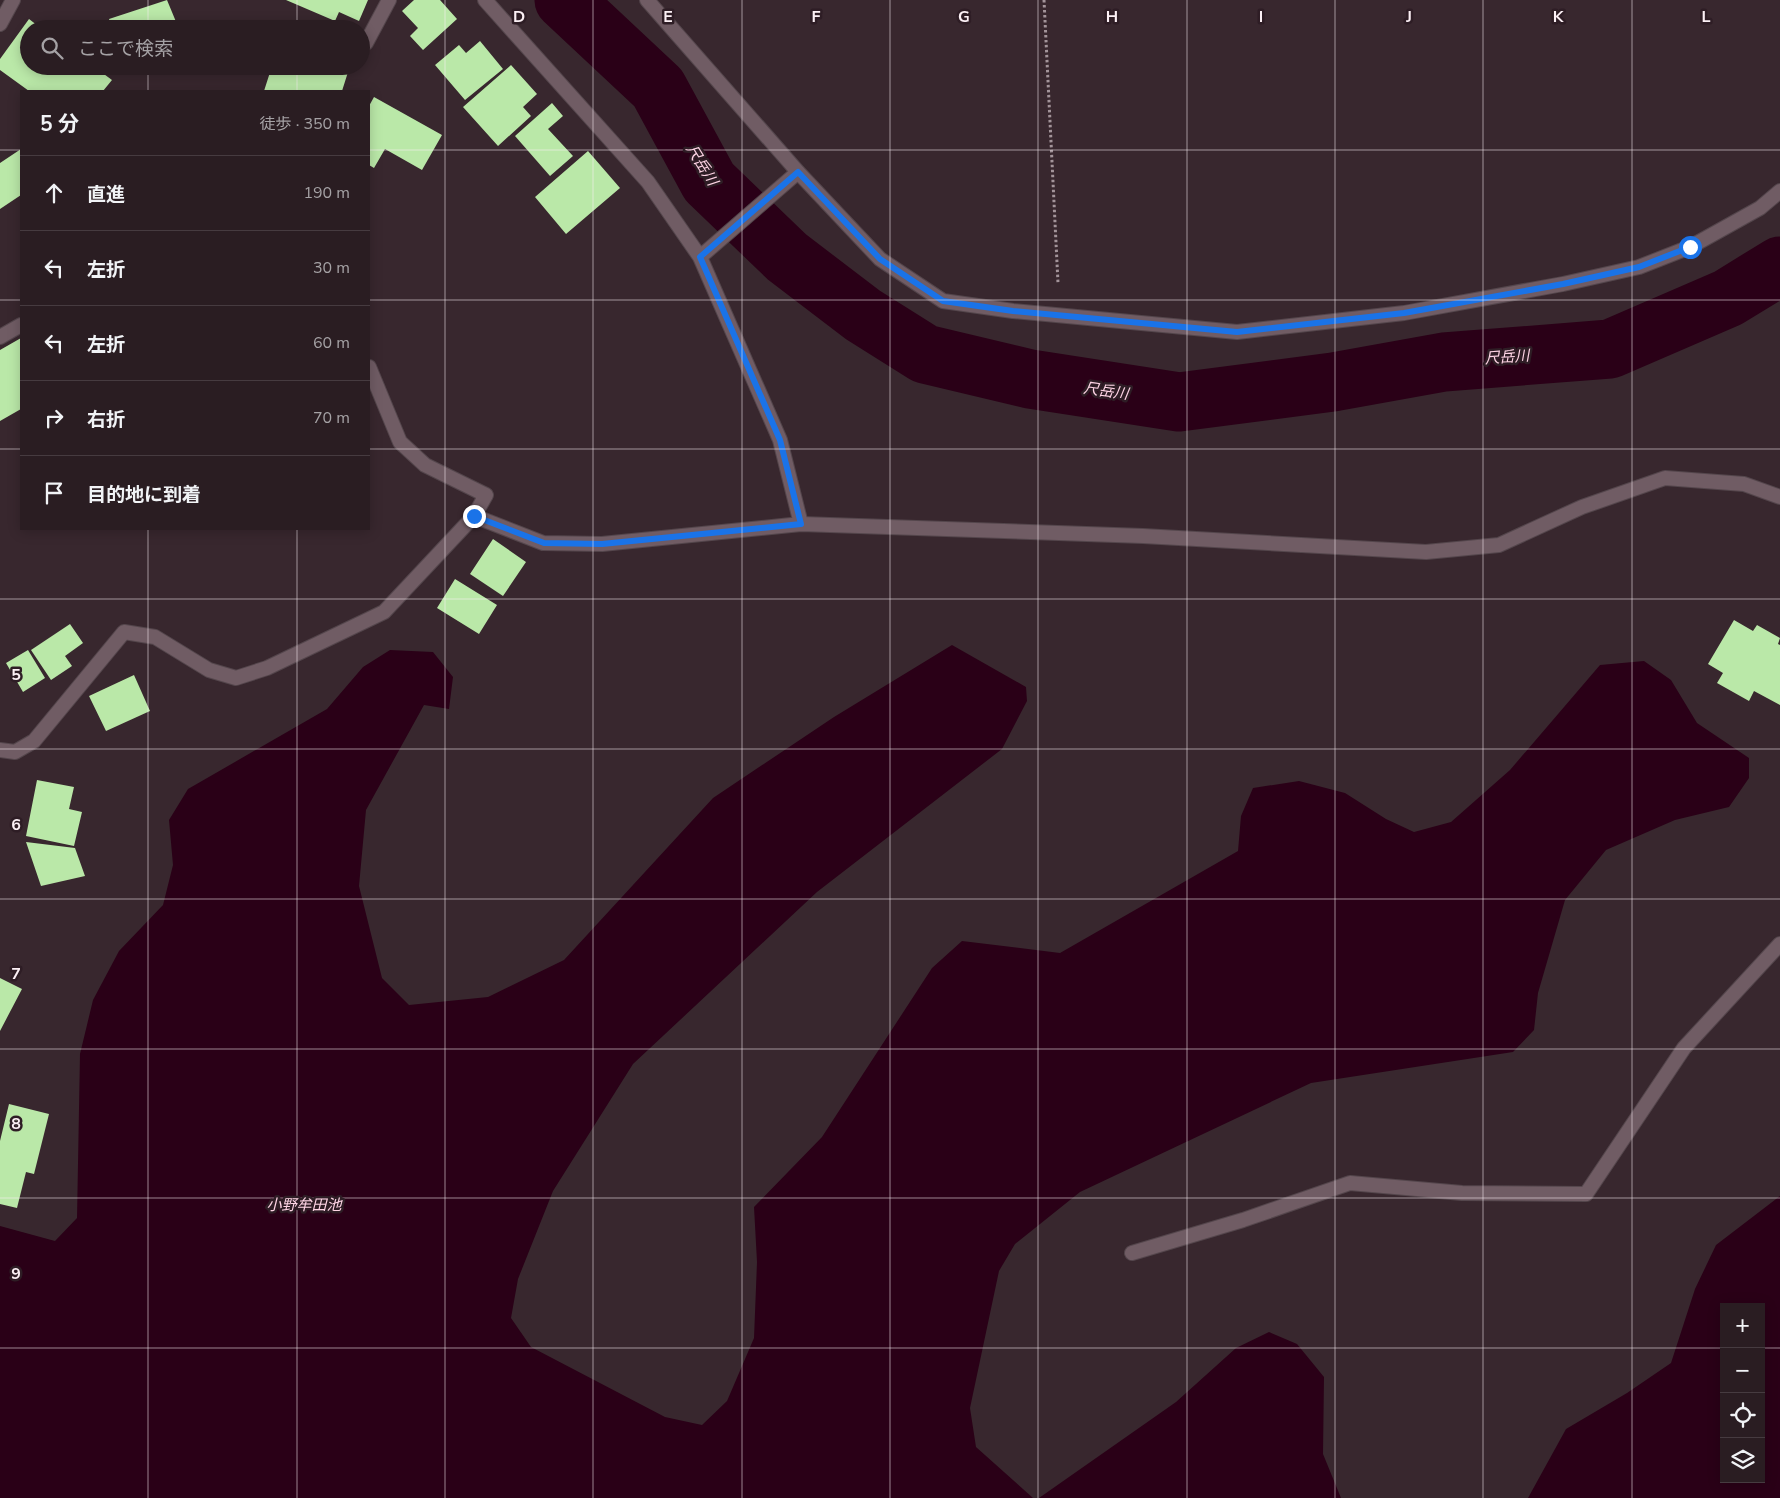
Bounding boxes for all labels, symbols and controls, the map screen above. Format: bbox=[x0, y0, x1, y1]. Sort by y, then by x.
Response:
text: D bbox=[513, 6, 525, 28]
text: E bbox=[663, 6, 673, 28]
text: F bbox=[812, 6, 821, 28]
text: G bbox=[958, 6, 970, 28]
text: H bbox=[1106, 6, 1118, 28]
text: I bbox=[1259, 6, 1263, 28]
text: J bbox=[1405, 6, 1412, 28]
text: K bbox=[1553, 6, 1565, 28]
text: L bbox=[1702, 6, 1711, 28]
search box bbox=[20, 20, 370, 75]
icon: search bbox=[38, 34, 66, 62]
text: ここで検索 bbox=[78, 36, 173, 62]
text: 5 分 bbox=[40, 110, 79, 138]
text: 徒歩 · 350 m bbox=[260, 113, 350, 135]
water label: 尺岳川 bbox=[682, 141, 723, 191]
icon: ahead bbox=[40, 179, 68, 207]
text: 直進 bbox=[87, 182, 125, 208]
text: 190 m bbox=[303, 182, 350, 204]
route start bbox=[1679, 236, 1702, 259]
icon: left bbox=[40, 254, 68, 282]
text: 左折 bbox=[87, 257, 125, 283]
text: 30 m bbox=[313, 257, 350, 279]
icon: left bbox=[40, 329, 68, 357]
text: 左折 bbox=[87, 332, 125, 358]
text: 60 m bbox=[313, 332, 350, 354]
water label: 尺岳川 bbox=[1484, 345, 1532, 369]
water label: 尺岳川 bbox=[1082, 378, 1132, 404]
icon: right bbox=[40, 404, 68, 432]
text: 右折 bbox=[87, 407, 125, 433]
text: 70 m bbox=[313, 407, 350, 429]
icon: arrive bbox=[40, 479, 68, 507]
text: 目的地に到着 bbox=[87, 482, 201, 508]
route end bbox=[463, 505, 486, 528]
text: 5 bbox=[11, 664, 21, 686]
text: 6 bbox=[11, 814, 21, 836]
text: 7 bbox=[11, 963, 21, 985]
text: 8 bbox=[11, 1113, 21, 1135]
water label: 小野牟田池 bbox=[266, 1195, 343, 1215]
text: 9 bbox=[11, 1263, 21, 1285]
map controls bbox=[1720, 1303, 1765, 1483]
button: + bbox=[1720, 1303, 1765, 1348]
button: − bbox=[1720, 1348, 1765, 1393]
button: locate bbox=[1720, 1393, 1765, 1438]
button: layers bbox=[1720, 1438, 1765, 1483]

